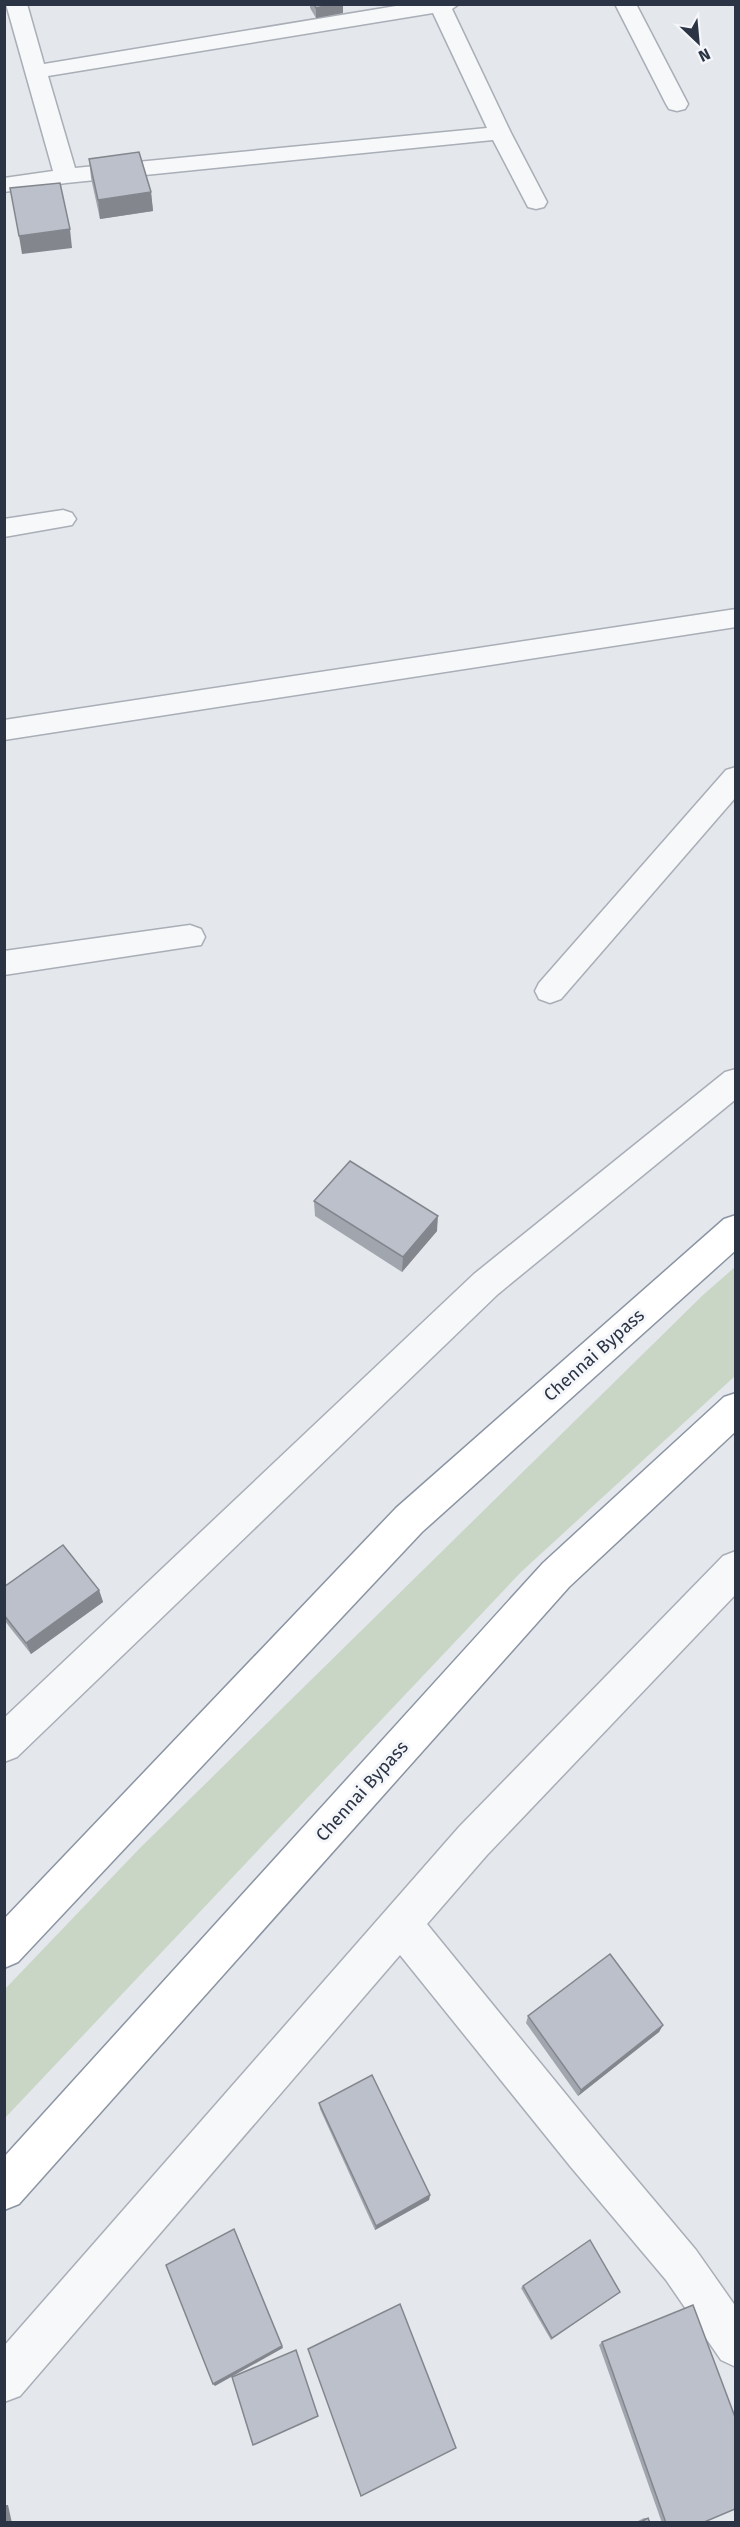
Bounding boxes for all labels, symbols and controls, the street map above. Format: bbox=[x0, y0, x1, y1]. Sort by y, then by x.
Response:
north arrow bbox=[668, 12, 728, 72]
text: N bbox=[695, 44, 713, 66]
street label: Chennai Bypass bbox=[539, 1304, 649, 1406]
street label: Chennai Bypass bbox=[311, 1736, 413, 1846]

